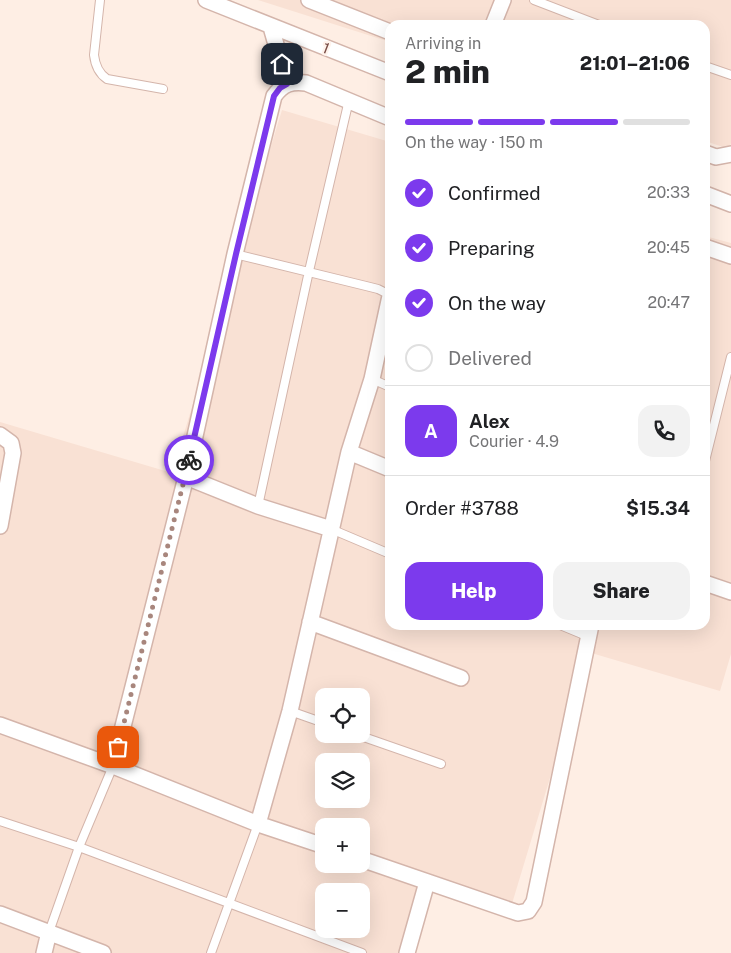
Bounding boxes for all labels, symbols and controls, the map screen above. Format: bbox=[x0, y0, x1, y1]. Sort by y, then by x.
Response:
text: Arriving in bbox=[405, 34, 481, 53]
street label: 1 bbox=[320, 39, 332, 57]
pin bbox=[261, 43, 303, 85]
icon: home bbox=[268, 50, 296, 78]
text: 21:01–21:06 bbox=[580, 52, 690, 74]
text: 2 min bbox=[405, 53, 490, 90]
text: On the way · 150 m bbox=[405, 133, 543, 152]
icon: check bbox=[405, 179, 433, 207]
text: Confirmed bbox=[448, 182, 541, 204]
text: 20:33 bbox=[647, 183, 690, 202]
icon: check bbox=[405, 234, 433, 262]
text: Preparing bbox=[448, 237, 535, 259]
text: 20:45 bbox=[647, 238, 690, 257]
icon: check bbox=[405, 289, 433, 317]
text: On the way bbox=[448, 292, 546, 314]
text: 20:47 bbox=[648, 293, 690, 312]
text: Delivered bbox=[448, 347, 532, 369]
button: phone bbox=[638, 405, 690, 457]
text: Alex bbox=[469, 410, 510, 432]
text: A bbox=[424, 420, 438, 442]
text: Courier · 4.9 bbox=[469, 432, 559, 451]
courier bbox=[164, 435, 214, 485]
icon: bike bbox=[175, 446, 203, 474]
text: Order #3788 bbox=[405, 497, 519, 519]
text: $15.34 bbox=[626, 497, 690, 519]
button: Help bbox=[405, 562, 543, 620]
button: Share bbox=[553, 562, 690, 620]
map controls bbox=[315, 688, 370, 938]
button: locate bbox=[315, 688, 370, 743]
pin bbox=[97, 726, 139, 768]
icon: bag bbox=[104, 733, 132, 761]
button: layers bbox=[315, 753, 370, 808]
button: + bbox=[315, 818, 370, 873]
button: − bbox=[315, 883, 370, 938]

